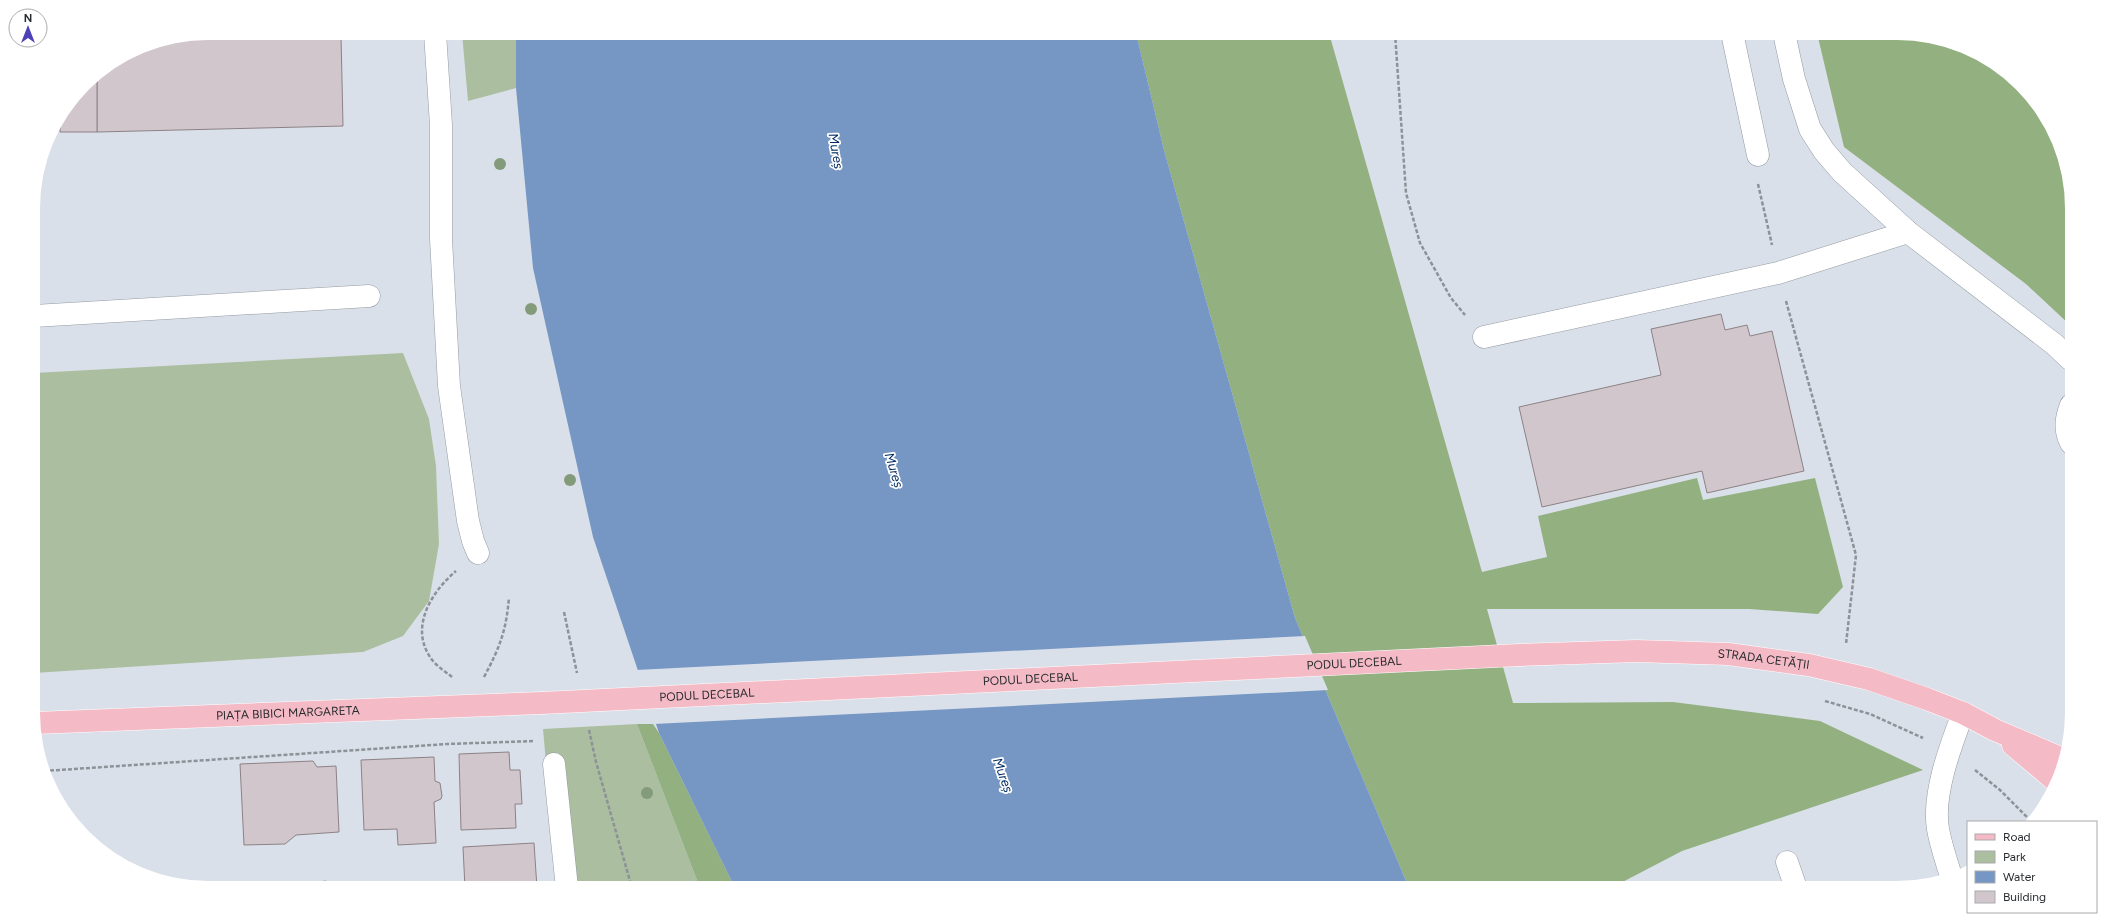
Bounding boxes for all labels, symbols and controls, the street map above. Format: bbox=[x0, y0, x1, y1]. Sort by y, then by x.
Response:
north arrow bbox=[8, 8, 48, 48]
text: N bbox=[24, 12, 32, 25]
water label: Mureș bbox=[825, 132, 847, 170]
water label: Mureș bbox=[882, 451, 906, 489]
street label: STRADA CETĂȚII bbox=[1717, 647, 1810, 672]
street label: PODUL DECEBAL bbox=[1306, 654, 1403, 672]
street label: PODUL DECEBAL bbox=[983, 670, 1079, 688]
street label: PODUL DECEBAL bbox=[659, 686, 755, 704]
street label: PIAȚA BIBICI MARGARETA bbox=[216, 703, 360, 723]
water label: Mureș bbox=[990, 756, 1016, 794]
legend bbox=[1967, 821, 2097, 913]
text: Road bbox=[2003, 830, 2031, 844]
text: Park bbox=[2003, 850, 2026, 864]
text: Water bbox=[2003, 870, 2035, 884]
text: Building bbox=[2003, 890, 2046, 904]

